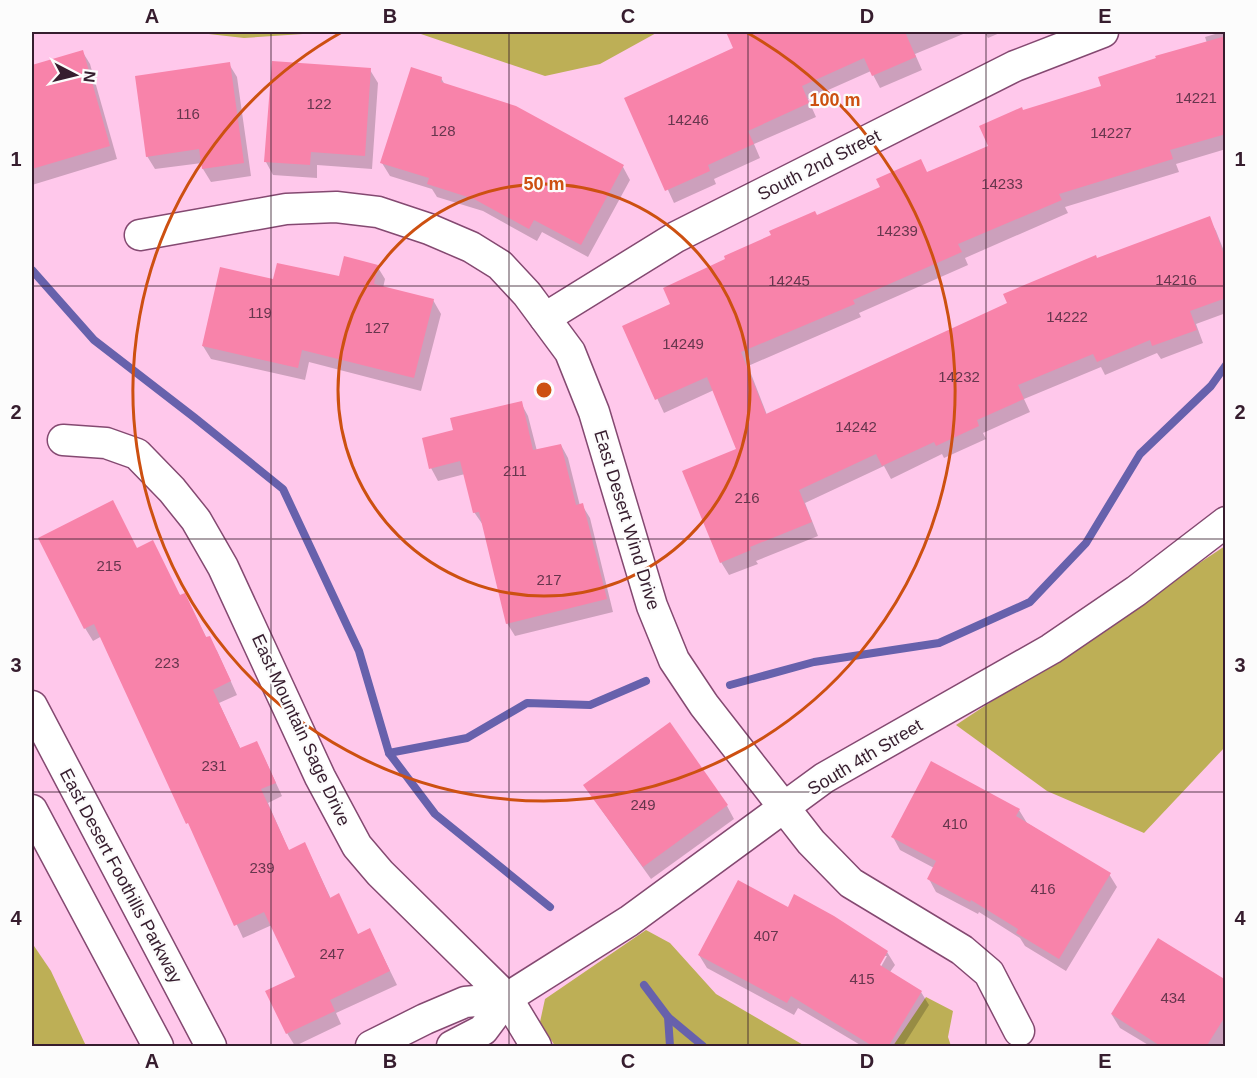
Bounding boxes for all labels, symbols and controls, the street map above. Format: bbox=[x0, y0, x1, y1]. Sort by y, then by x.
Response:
text: A bbox=[145, 5, 159, 27]
text: B bbox=[383, 5, 397, 27]
text: C bbox=[621, 5, 635, 27]
text: D bbox=[860, 5, 874, 27]
text: E bbox=[1098, 5, 1112, 27]
north arrow bbox=[45, 45, 105, 105]
text: N bbox=[80, 70, 99, 84]
house number: 14221 bbox=[1175, 89, 1217, 106]
text: 100 m bbox=[809, 90, 861, 110]
house number: 122 bbox=[306, 95, 332, 112]
house number: 116 bbox=[176, 105, 200, 122]
house number: 14246 bbox=[667, 111, 709, 128]
house number: 128 bbox=[430, 122, 456, 139]
house number: 14227 bbox=[1090, 124, 1132, 141]
street label: South 2nd Street bbox=[754, 125, 884, 205]
text: 1 bbox=[10, 148, 22, 170]
text: 1 bbox=[1234, 148, 1246, 170]
text: 50 m bbox=[523, 174, 565, 194]
house number: 14233 bbox=[981, 175, 1023, 192]
house number: 14239 bbox=[876, 222, 918, 239]
house number: 14216 bbox=[1155, 271, 1197, 288]
house number: 14245 bbox=[768, 272, 810, 289]
house number: 119 bbox=[248, 304, 272, 321]
house number: 14222 bbox=[1046, 308, 1088, 325]
house number: 127 bbox=[364, 319, 390, 336]
house number: 14249 bbox=[662, 335, 704, 352]
house number: 14232 bbox=[938, 368, 980, 385]
centre of rings bbox=[534, 380, 554, 400]
text: 2 bbox=[10, 401, 22, 423]
text: 2 bbox=[1234, 401, 1246, 423]
house number: 14242 bbox=[835, 418, 877, 435]
street label: East Desert Wind Drive bbox=[590, 428, 664, 612]
house number: 211 bbox=[503, 462, 527, 479]
house number: 216 bbox=[734, 489, 760, 506]
house number: 215 bbox=[96, 557, 122, 574]
house number: 217 bbox=[536, 571, 562, 588]
street label: East Mountain Sage Drive bbox=[248, 631, 354, 829]
text: 3 bbox=[10, 654, 22, 676]
house number: 223 bbox=[154, 654, 180, 671]
text: 3 bbox=[1234, 654, 1246, 676]
street label: South 4th Street bbox=[804, 715, 926, 799]
house number: 231 bbox=[201, 757, 227, 774]
street label: East Desert Foothills Parkway bbox=[56, 765, 186, 987]
house number: 249 bbox=[630, 796, 656, 813]
house number: 410 bbox=[942, 815, 968, 832]
house number: 239 bbox=[249, 859, 275, 876]
house number: 416 bbox=[1030, 880, 1056, 897]
text: 4 bbox=[10, 907, 22, 929]
text: 4 bbox=[1234, 907, 1246, 929]
house number: 407 bbox=[753, 927, 779, 944]
house number: 247 bbox=[319, 945, 345, 962]
house number: 415 bbox=[849, 970, 875, 987]
house number: 434 bbox=[1160, 989, 1186, 1006]
text: A bbox=[145, 1050, 159, 1072]
text: B bbox=[383, 1050, 397, 1072]
text: C bbox=[621, 1050, 635, 1072]
text: D bbox=[860, 1050, 874, 1072]
text: E bbox=[1098, 1050, 1112, 1072]

